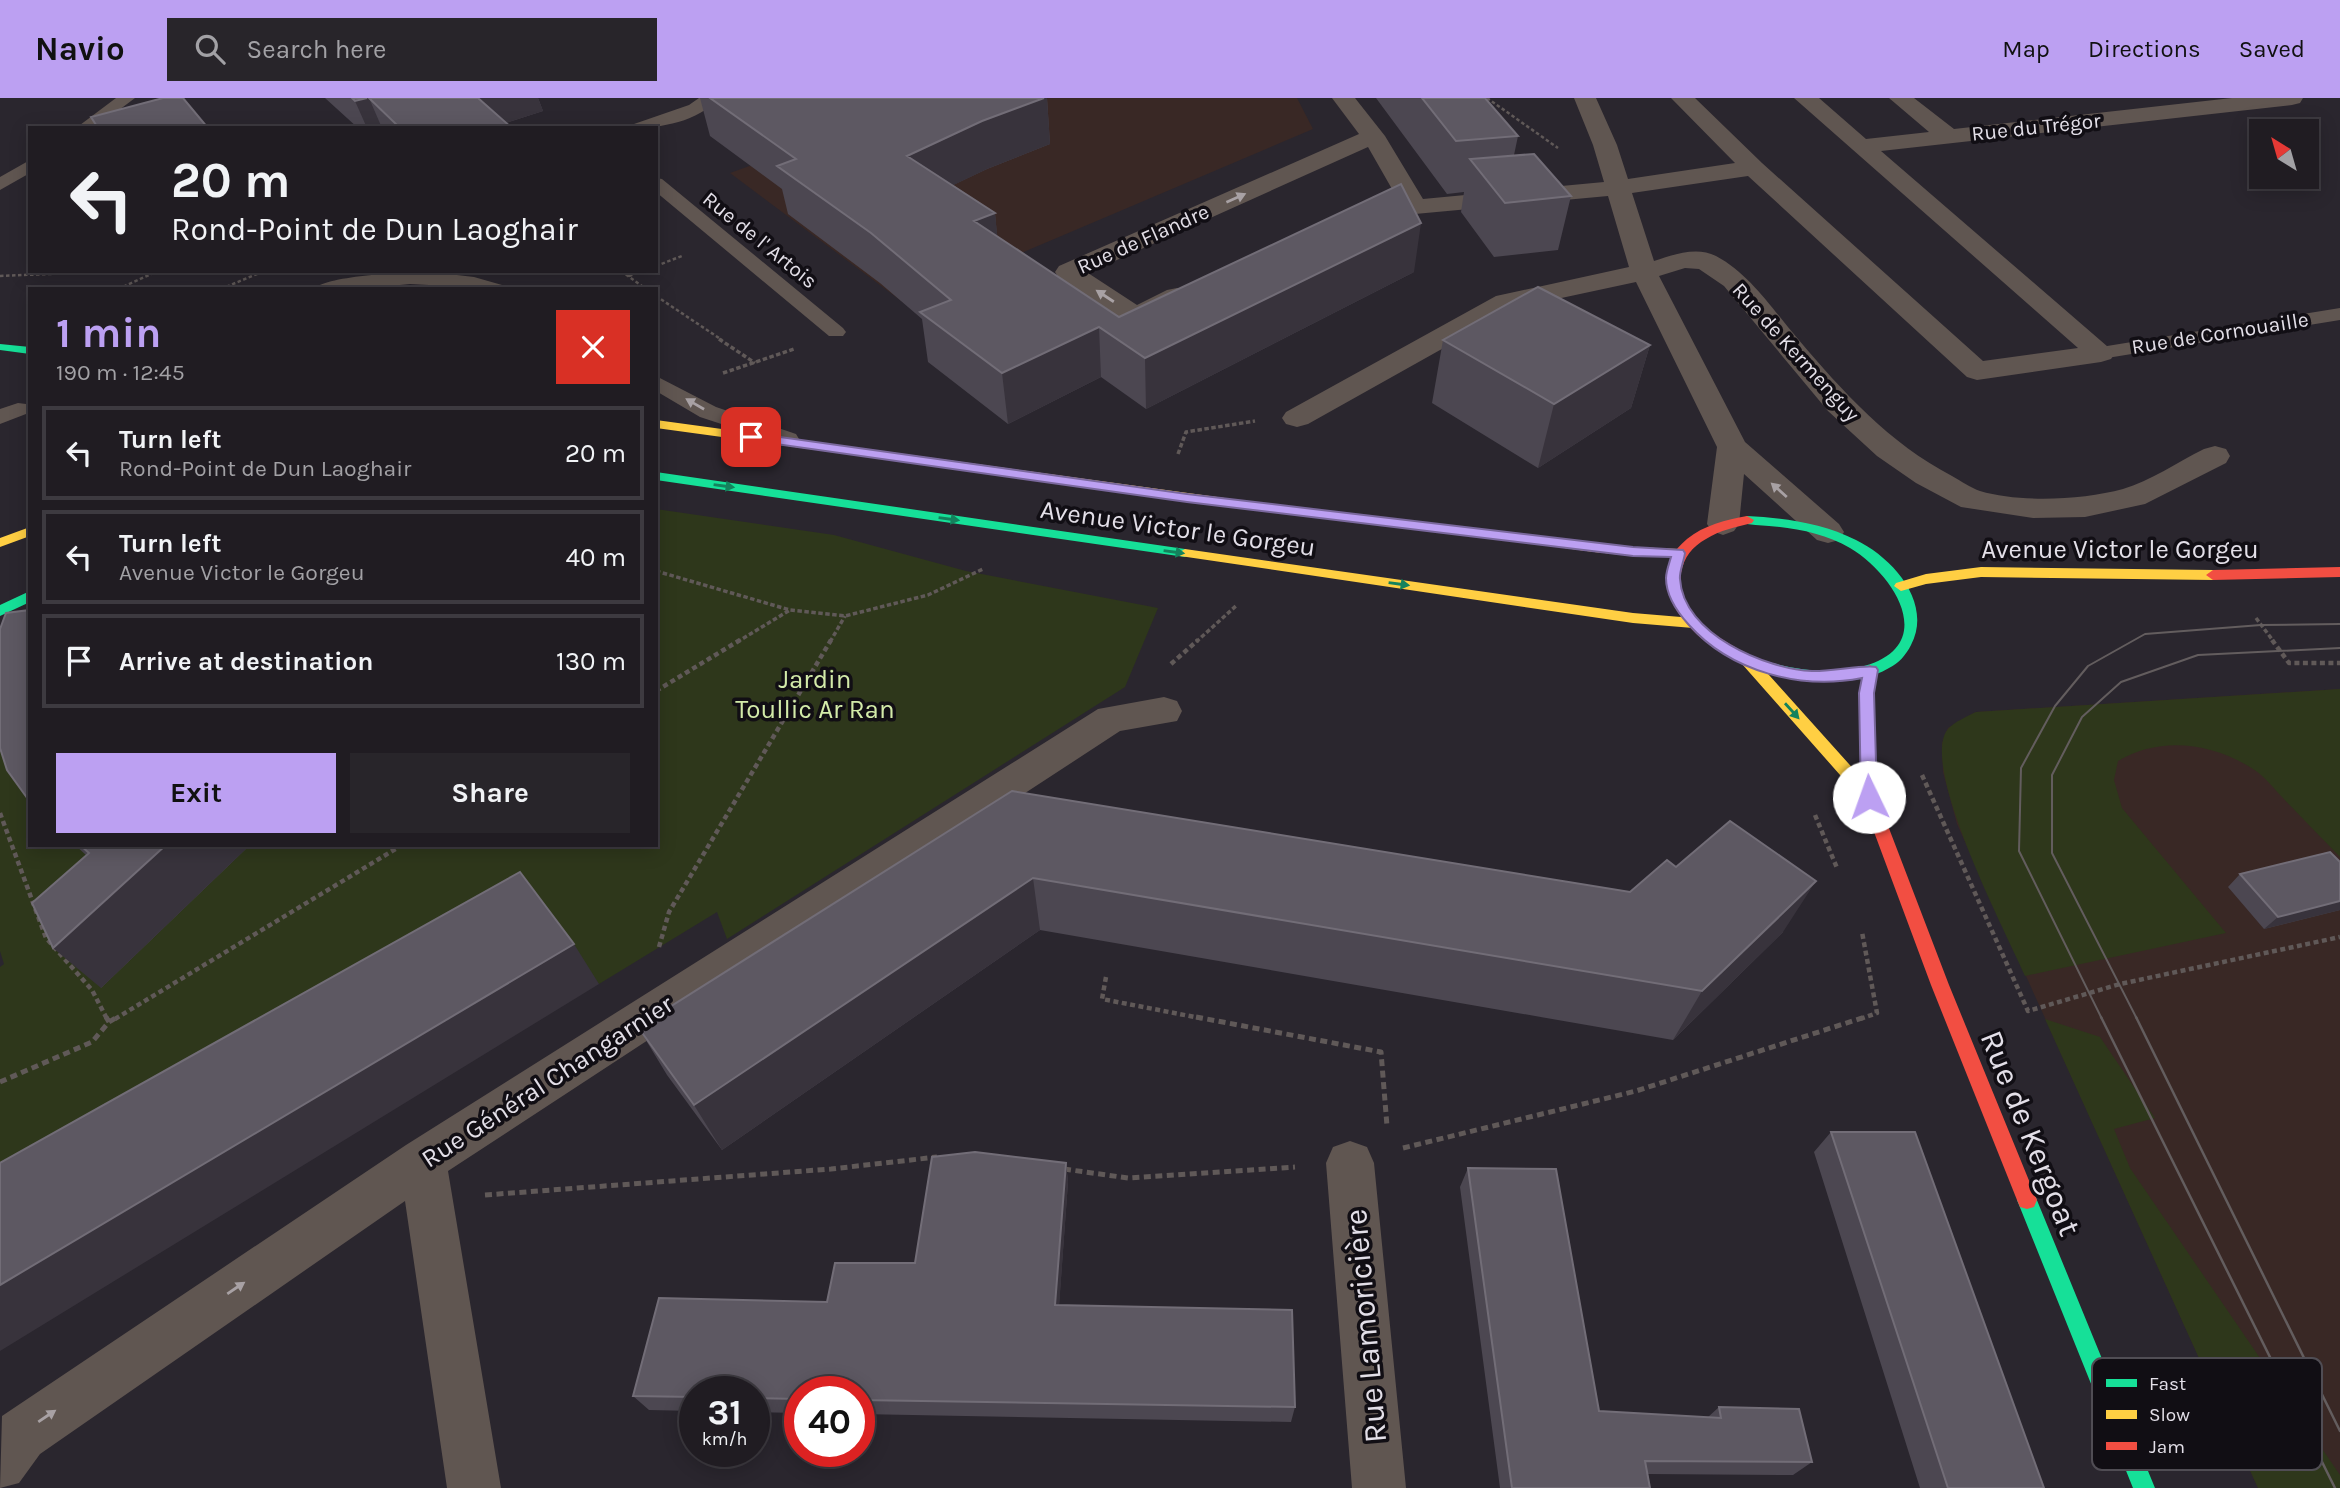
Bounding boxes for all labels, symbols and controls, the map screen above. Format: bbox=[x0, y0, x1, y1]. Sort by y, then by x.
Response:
search box bbox=[167, 18, 657, 81]
text: Navio bbox=[35, 30, 125, 68]
icon: search bbox=[191, 30, 229, 68]
text: Search here bbox=[247, 34, 386, 65]
text: Map bbox=[2002, 35, 2050, 63]
text: Directions bbox=[2088, 35, 2201, 63]
text: Saved bbox=[2239, 35, 2305, 63]
street label: Rue du Trégor bbox=[1970, 108, 2102, 146]
north arrow bbox=[2249, 119, 2319, 189]
map controls bbox=[2249, 119, 2319, 189]
text: 20 m bbox=[171, 152, 291, 209]
icon: left bbox=[56, 154, 147, 245]
street label: Rue de l' Artois bbox=[698, 187, 822, 293]
one-way arrow bbox=[1225, 192, 1246, 203]
street label: Rue de Flandre bbox=[1073, 199, 1213, 279]
text: Rond-Point de Dun Laoghair bbox=[171, 211, 578, 248]
street label: Rue de Kermenguy bbox=[1727, 278, 1865, 426]
one-way arrow bbox=[1096, 290, 1115, 303]
street label: Rue de Cornouaille bbox=[2130, 307, 2310, 359]
text: 1 min bbox=[56, 308, 161, 358]
button: close bbox=[556, 310, 630, 384]
text: 190 m · 12:45 bbox=[56, 359, 185, 386]
one-way arrow bbox=[685, 398, 704, 411]
pin bbox=[721, 407, 781, 467]
icon: arrive bbox=[732, 418, 770, 456]
text: Turn left bbox=[119, 424, 221, 455]
icon: left bbox=[60, 434, 98, 472]
text: 20 m bbox=[565, 438, 626, 469]
text: Rond-Point de Dun Laoghair bbox=[119, 455, 411, 482]
one-way arrow bbox=[713, 481, 735, 492]
one-way arrow bbox=[1771, 483, 1788, 498]
street label: Avenue Victor le Gorgeu bbox=[1038, 494, 1318, 563]
one-way arrow bbox=[938, 514, 960, 525]
text: Turn left bbox=[119, 528, 221, 559]
street label: Avenue Victor le Gorgeu bbox=[1981, 534, 2259, 565]
icon: left bbox=[60, 538, 98, 576]
text: 40 m bbox=[566, 542, 626, 573]
one-way arrow bbox=[1163, 546, 1185, 557]
text: Avenue Victor le Gorgeu bbox=[119, 559, 365, 586]
one-way arrow bbox=[1388, 579, 1410, 590]
icon: arrive bbox=[60, 642, 98, 680]
text: Arrive at destination bbox=[119, 646, 373, 677]
text: 130 m bbox=[556, 646, 626, 677]
park label: Jardin Toullic Ar Ran bbox=[735, 664, 895, 725]
one-way arrow bbox=[1784, 702, 1800, 720]
button: Exit bbox=[56, 753, 336, 833]
button: Share bbox=[350, 753, 630, 833]
position arrow bbox=[1832, 760, 1906, 834]
street label: Rue Général Changarnier bbox=[416, 988, 679, 1174]
street label: Rue de Kergoat bbox=[1973, 1025, 2089, 1241]
street label: Rue Lamoricière bbox=[1337, 1207, 1394, 1444]
one-way arrow bbox=[226, 1282, 245, 1295]
legend bbox=[2092, 1358, 2322, 1470]
text: Fast bbox=[2149, 1373, 2186, 1395]
speed limit sign: 40 bbox=[784, 1376, 875, 1467]
text: 31 bbox=[707, 1392, 742, 1433]
text: Slow bbox=[2149, 1404, 2190, 1426]
one-way arrow bbox=[38, 1410, 57, 1423]
text: km/h bbox=[702, 1428, 747, 1450]
text: Jam bbox=[2149, 1436, 2185, 1458]

